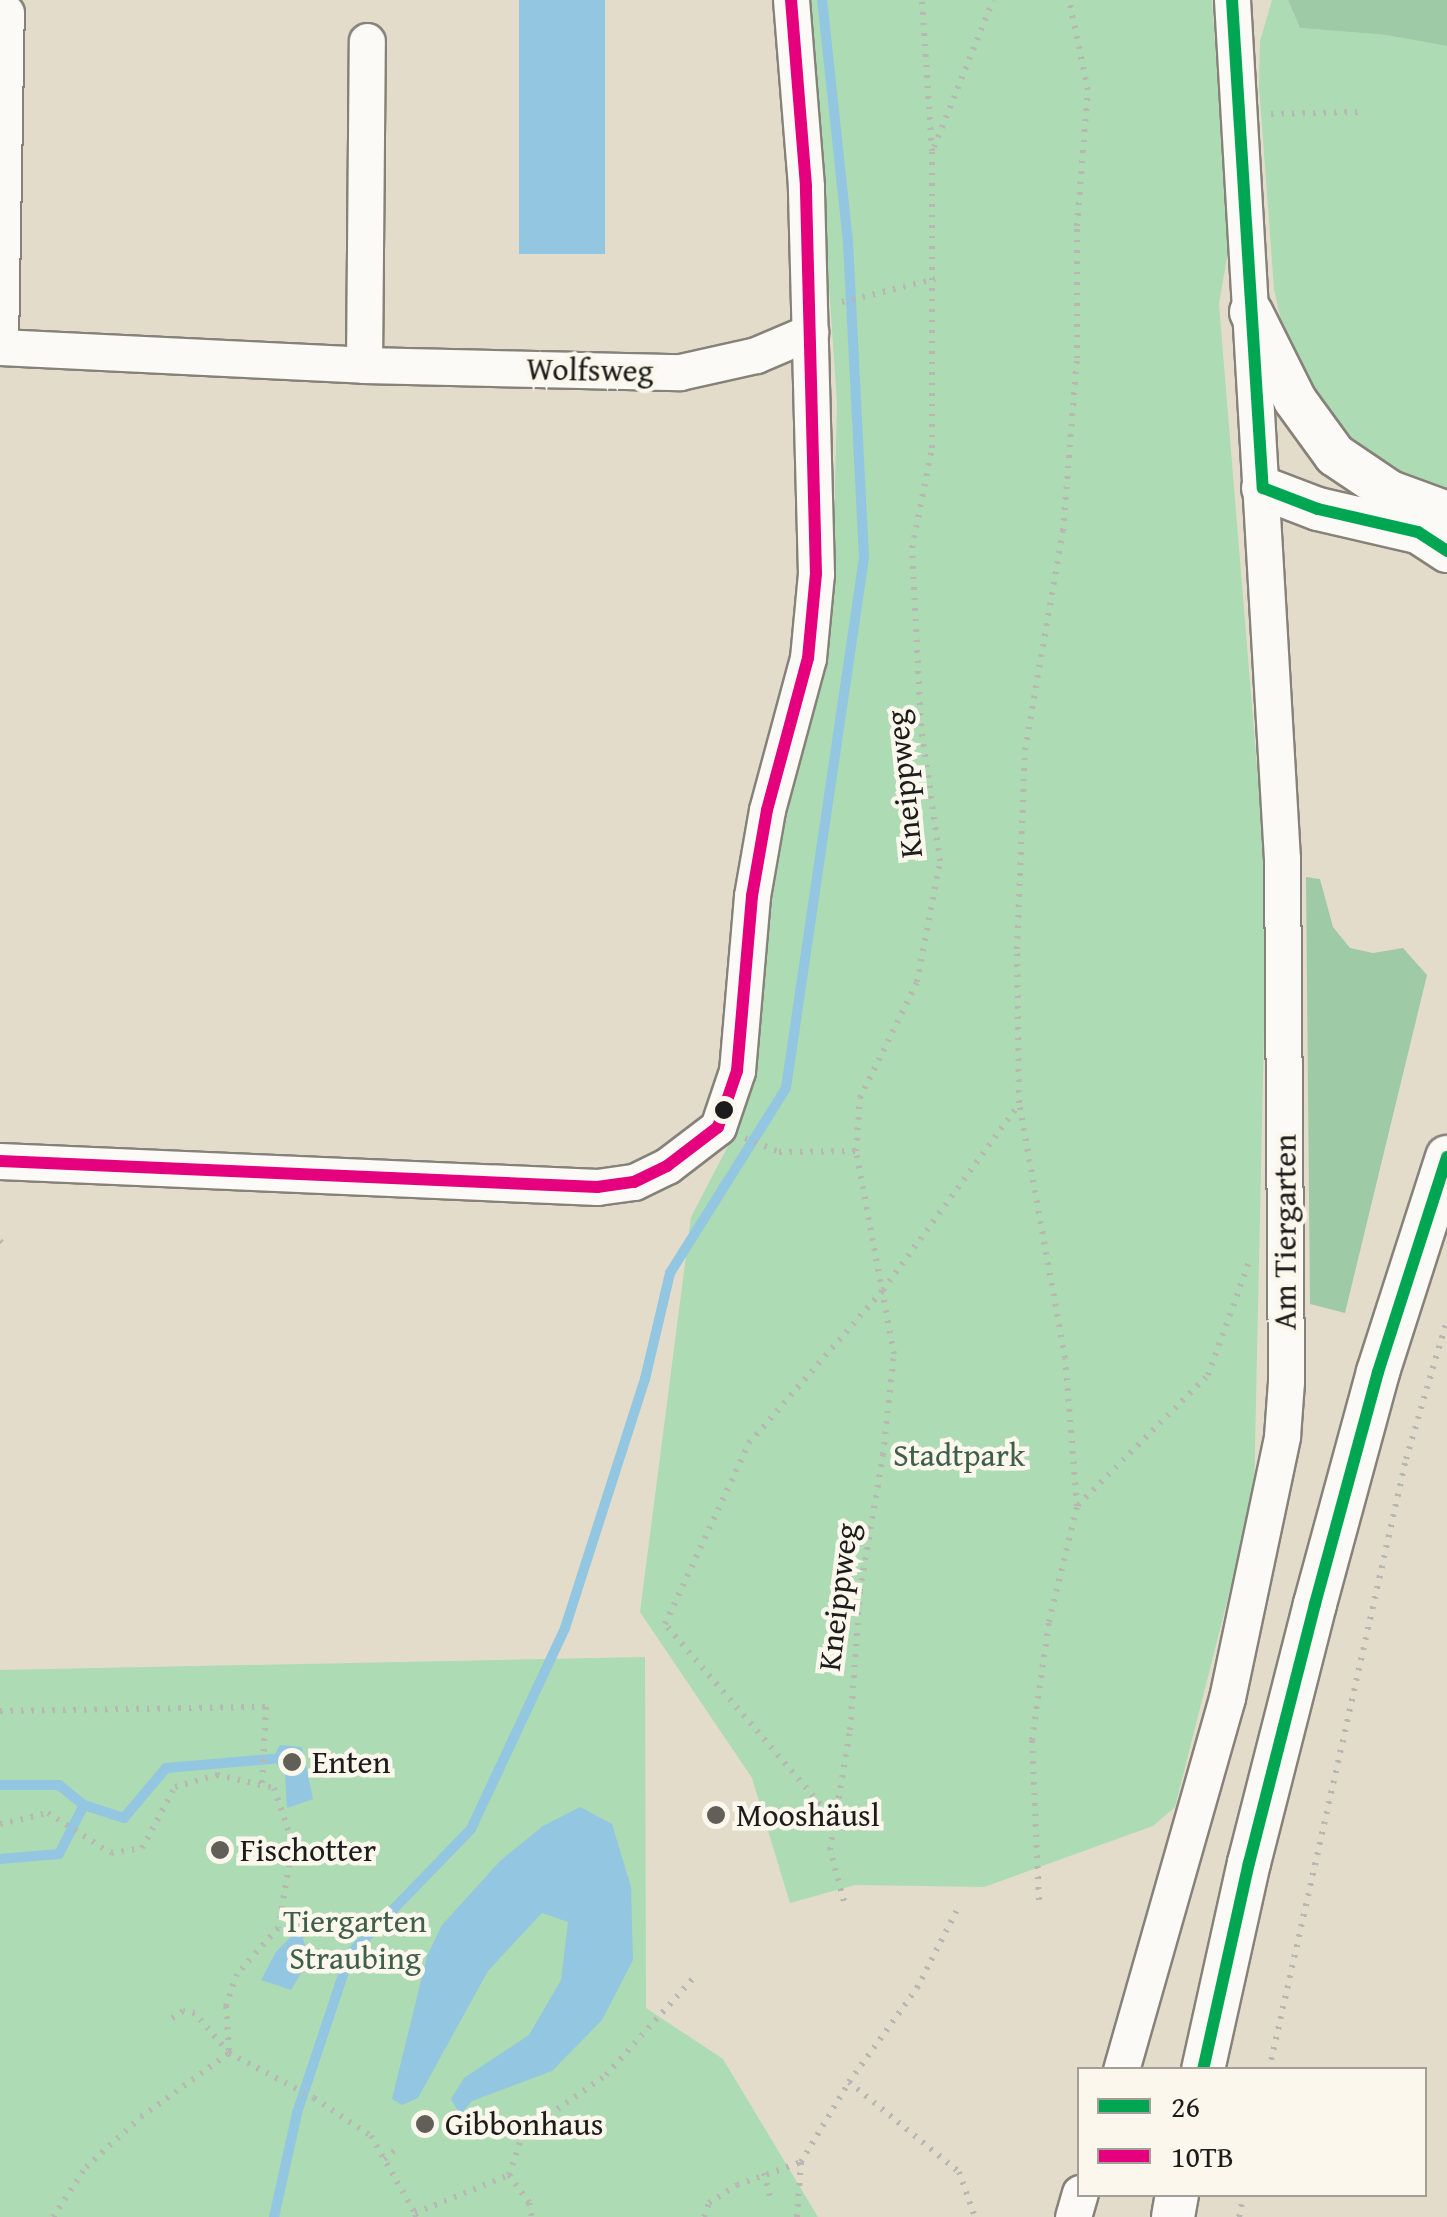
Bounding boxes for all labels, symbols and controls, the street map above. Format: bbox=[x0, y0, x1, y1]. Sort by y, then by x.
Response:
street label: Wolfsweg bbox=[526, 350, 654, 390]
street label: Kneippweg bbox=[877, 708, 931, 860]
unlabelled marker bbox=[714, 1100, 734, 1120]
street label: Am Tiergarten bbox=[1266, 1134, 1304, 1330]
park label: Stadtpark bbox=[893, 1436, 1025, 1474]
street label: Kneippweg bbox=[810, 1521, 866, 1673]
place label: Enten bbox=[312, 1743, 390, 1781]
marker: Enten bbox=[281, 1751, 303, 1773]
place label: Mooshäusl bbox=[736, 1796, 880, 1834]
marker: Mooshäusl bbox=[705, 1804, 727, 1826]
place label: Fischotter bbox=[240, 1831, 376, 1869]
marker: Fischotter bbox=[209, 1839, 231, 1861]
park label: Tiergarten Straubing bbox=[283, 1903, 427, 1978]
legend bbox=[1077, 2067, 1427, 2197]
text: 26 bbox=[1171, 2084, 1200, 2128]
place label: Gibbonhaus bbox=[445, 2105, 603, 2143]
marker: Gibbonhaus bbox=[414, 2113, 436, 2135]
text: 10TB bbox=[1171, 2134, 1234, 2178]

